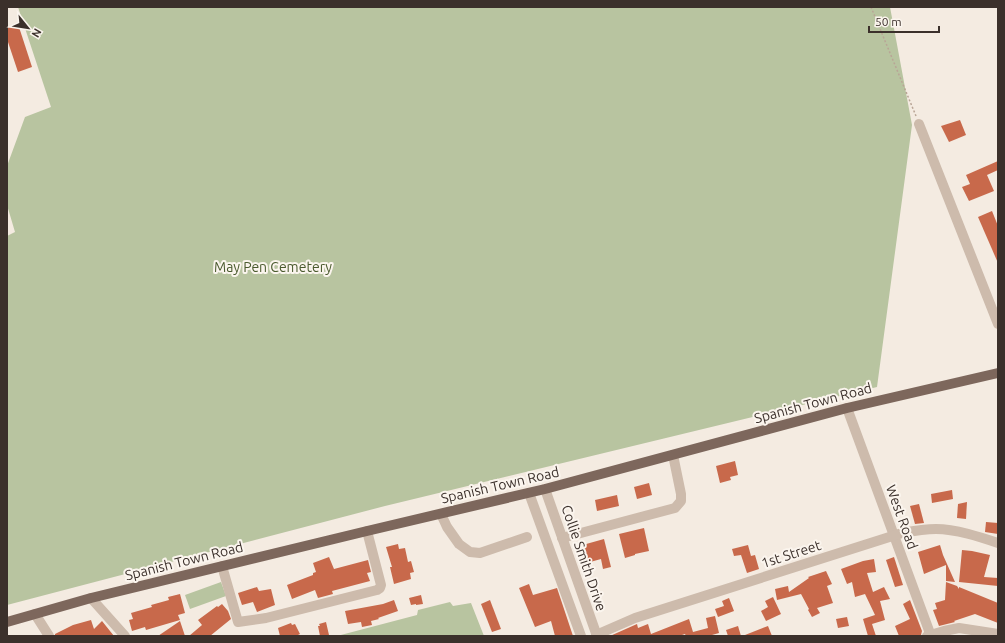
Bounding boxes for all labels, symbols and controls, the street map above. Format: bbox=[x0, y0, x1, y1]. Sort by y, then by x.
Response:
north arrow bbox=[8, 8, 48, 48]
scale bar bbox=[869, 8, 939, 34]
text: 50 m bbox=[875, 15, 902, 28]
text: N bbox=[29, 26, 44, 40]
park label: May Pen Cemetery bbox=[214, 259, 332, 275]
street label: Spanish Town Road bbox=[752, 380, 874, 426]
street label: Spanish Town Road bbox=[439, 464, 561, 506]
street label: West Road bbox=[883, 483, 921, 551]
street label: Collie Smith Drive bbox=[558, 503, 610, 613]
street label: 1st Street bbox=[759, 537, 823, 571]
street label: Spanish Town Road bbox=[123, 539, 245, 583]

